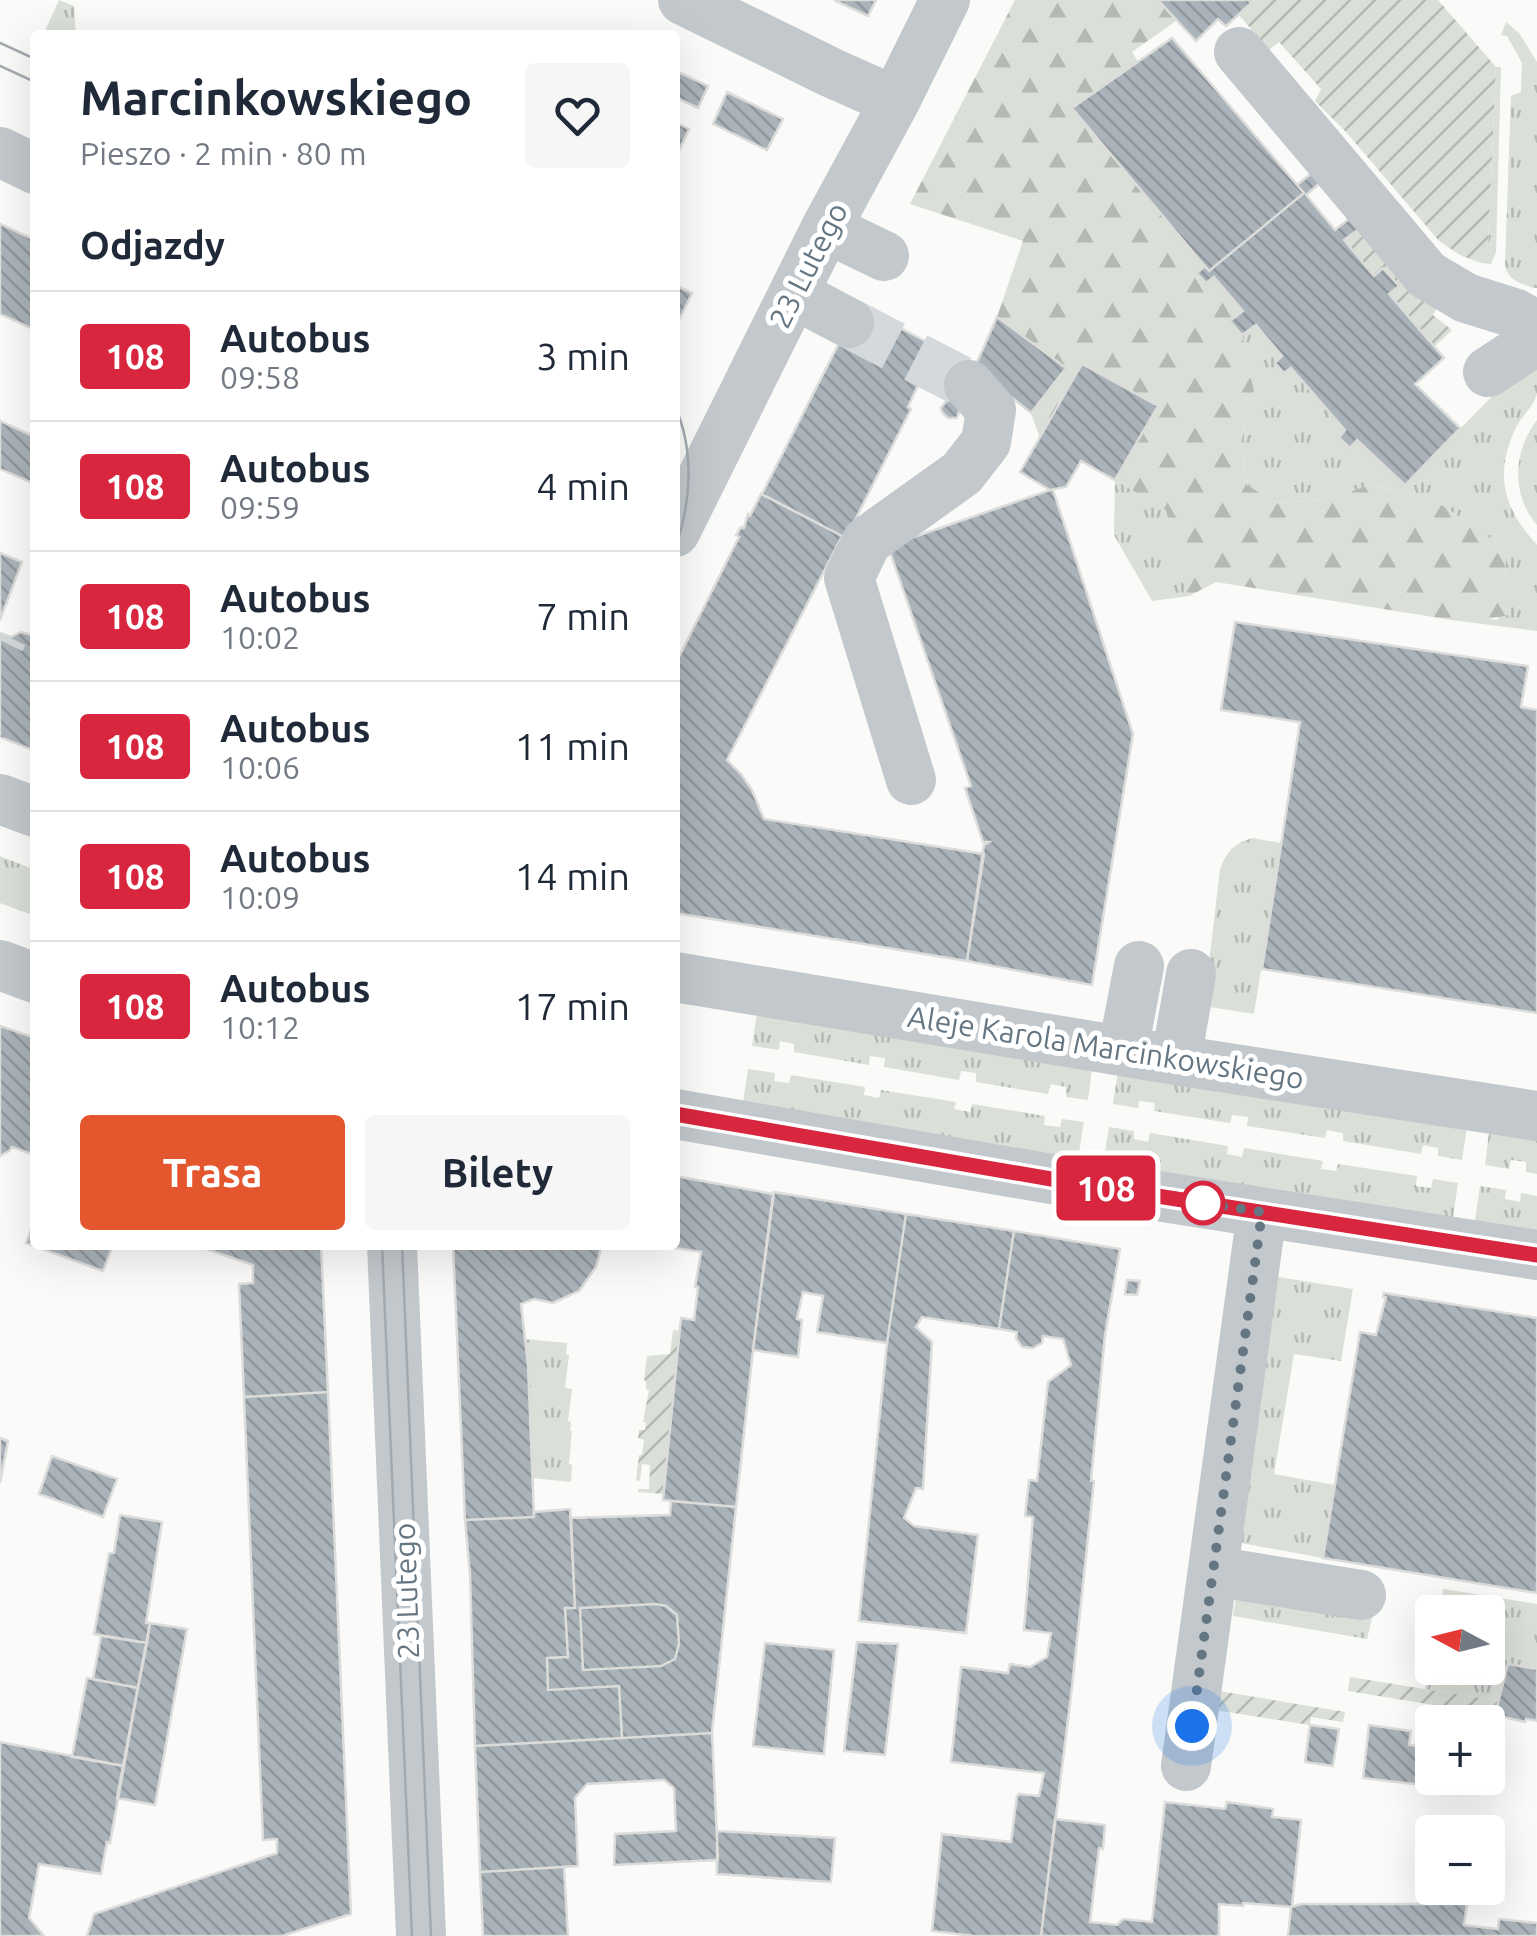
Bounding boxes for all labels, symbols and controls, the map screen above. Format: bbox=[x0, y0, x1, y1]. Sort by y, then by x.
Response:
button: heart bbox=[525, 63, 630, 168]
text: Marcinkowskiego bbox=[80, 70, 472, 124]
text: Pieszo · 2 min · 80 m bbox=[80, 135, 367, 171]
street label: 23 Lutego bbox=[762, 197, 854, 333]
text: Odjazdy bbox=[80, 224, 225, 266]
text: Autobus bbox=[220, 317, 371, 359]
text: 3 min bbox=[536, 335, 630, 377]
text: 108 bbox=[105, 336, 165, 376]
text: 09:58 bbox=[220, 359, 300, 395]
text: Autobus bbox=[220, 447, 371, 489]
text: 4 min bbox=[536, 465, 630, 507]
text: 108 bbox=[105, 466, 165, 506]
text: 09:59 bbox=[220, 489, 300, 525]
text: Autobus bbox=[220, 577, 371, 619]
text: 7 min bbox=[536, 595, 630, 637]
text: 108 bbox=[105, 596, 165, 636]
text: 10:02 bbox=[220, 619, 300, 655]
text: Autobus bbox=[220, 707, 371, 749]
text: 11 min bbox=[515, 725, 630, 767]
text: 108 bbox=[105, 726, 165, 766]
text: 10:06 bbox=[220, 749, 300, 785]
text: Autobus bbox=[220, 837, 371, 879]
text: 14 min bbox=[515, 855, 630, 897]
text: 108 bbox=[105, 856, 165, 896]
text: 10:09 bbox=[220, 879, 300, 915]
text: Autobus bbox=[220, 967, 371, 1009]
text: 17 min bbox=[515, 985, 630, 1027]
text: 108 bbox=[105, 986, 165, 1026]
street label: Aleje Karola Marcinkowskiego bbox=[905, 999, 1307, 1095]
text: 10:12 bbox=[220, 1009, 300, 1045]
button: Trasa bbox=[80, 1115, 345, 1230]
button: Bilety bbox=[365, 1115, 630, 1230]
line badge: 108 bbox=[1048, 1156, 1164, 1220]
text: 108 bbox=[1076, 1168, 1136, 1208]
unlabelled marker bbox=[1182, 1182, 1224, 1224]
street label: 23 Lutego bbox=[387, 1522, 425, 1660]
north arrow bbox=[1415, 1595, 1505, 1685]
map controls bbox=[1415, 1595, 1505, 1905]
your location bbox=[1167, 1701, 1217, 1751]
button: + bbox=[1415, 1705, 1505, 1795]
button: − bbox=[1415, 1815, 1505, 1905]

